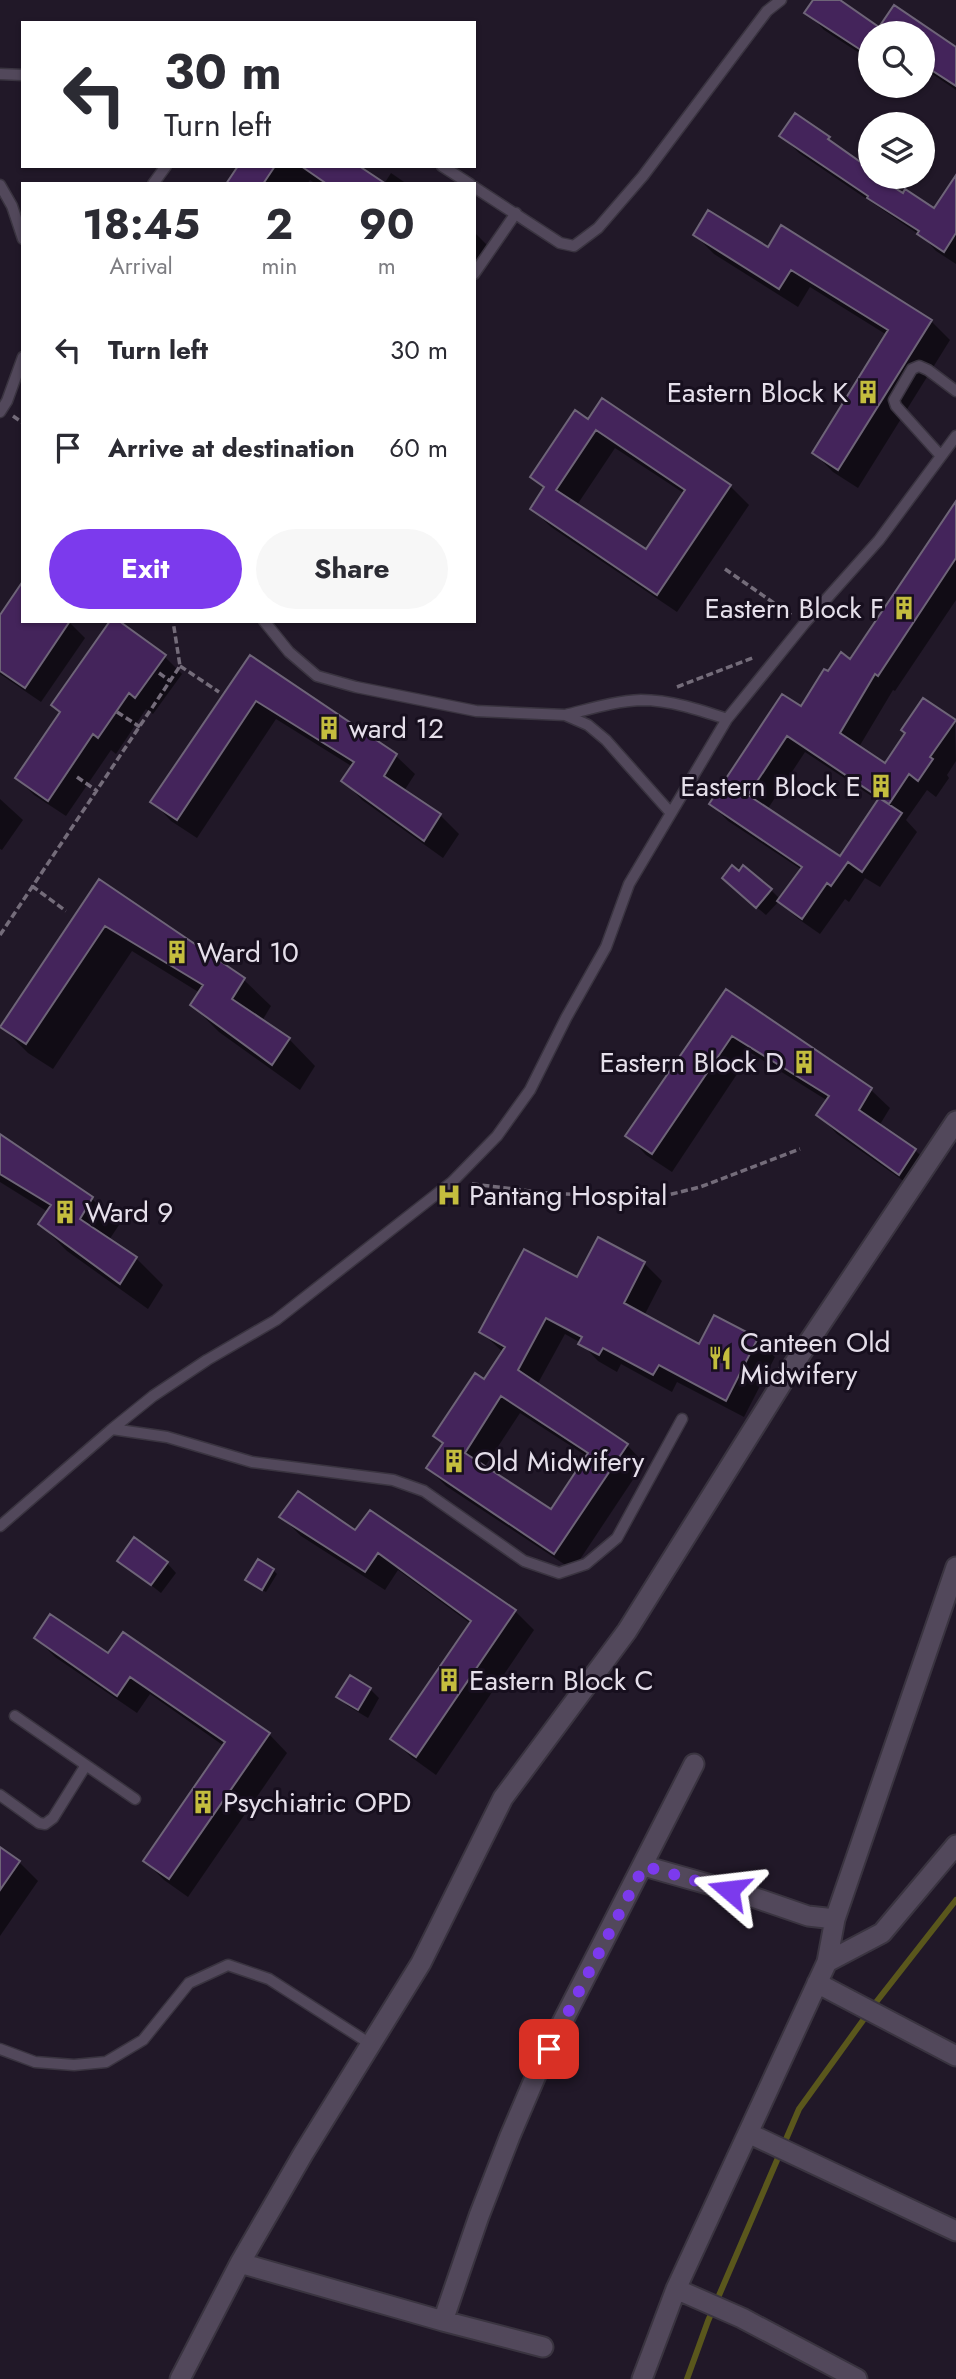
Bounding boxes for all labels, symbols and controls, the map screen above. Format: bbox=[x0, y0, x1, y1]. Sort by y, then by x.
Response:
map controls bbox=[858, 21, 935, 189]
button: search bbox=[858, 21, 935, 98]
text: 30 m bbox=[164, 37, 282, 107]
icon: left bbox=[49, 49, 140, 140]
text: Turn left bbox=[164, 102, 271, 148]
button: layers bbox=[858, 112, 935, 189]
text: 18:45 bbox=[82, 194, 200, 255]
text: 2 bbox=[266, 194, 293, 255]
text: 90 bbox=[359, 194, 415, 255]
text: Arrival bbox=[109, 249, 173, 283]
text: min bbox=[261, 249, 297, 283]
text: m bbox=[378, 249, 396, 283]
icon: left bbox=[49, 331, 87, 369]
text: Turn left bbox=[108, 331, 208, 369]
text: 30 m bbox=[390, 331, 448, 369]
place label: Eastern Block K bbox=[667, 372, 848, 413]
building icon: Eastern Block K bbox=[854, 378, 882, 406]
icon: arrive bbox=[49, 429, 87, 467]
text: Arrive at destination bbox=[108, 429, 355, 467]
text: 60 m bbox=[389, 429, 448, 467]
button: Exit bbox=[49, 529, 242, 609]
button: Share bbox=[256, 529, 448, 609]
place label: Eastern Block F bbox=[705, 588, 884, 629]
building icon: Eastern Block F bbox=[890, 594, 918, 622]
place label: ward 12 bbox=[349, 708, 444, 749]
building icon: ward 12 bbox=[315, 714, 343, 742]
place label: Eastern Block E bbox=[680, 766, 861, 807]
building icon: Eastern Block E bbox=[867, 772, 895, 800]
place label: Ward 10 bbox=[197, 932, 299, 973]
building icon: Ward 10 bbox=[163, 938, 191, 966]
place label: Eastern Block D bbox=[600, 1042, 784, 1083]
building icon: Eastern Block D bbox=[790, 1048, 818, 1076]
place label: Pantang Hospital bbox=[469, 1175, 667, 1216]
hospital icon: Pantang Hospital bbox=[435, 1181, 463, 1209]
place label: Ward 9 bbox=[85, 1192, 173, 1233]
building icon: Ward 9 bbox=[51, 1198, 79, 1226]
place label: Canteen Old Midwifery bbox=[740, 1322, 891, 1395]
restaurant icon: Canteen Old Midwifery bbox=[706, 1344, 734, 1372]
place label: Old Midwifery bbox=[474, 1441, 645, 1482]
building icon: Old Midwifery bbox=[440, 1447, 468, 1475]
place label: Eastern Block C bbox=[469, 1660, 654, 1701]
building icon: Eastern Block C bbox=[435, 1666, 463, 1694]
place label: Psychiatric OPD bbox=[223, 1782, 411, 1823]
building icon: Psychiatric OPD bbox=[189, 1788, 217, 1816]
position arrow bbox=[692, 1853, 766, 1927]
pin bbox=[519, 2019, 579, 2079]
icon: arrive bbox=[530, 2030, 568, 2068]

